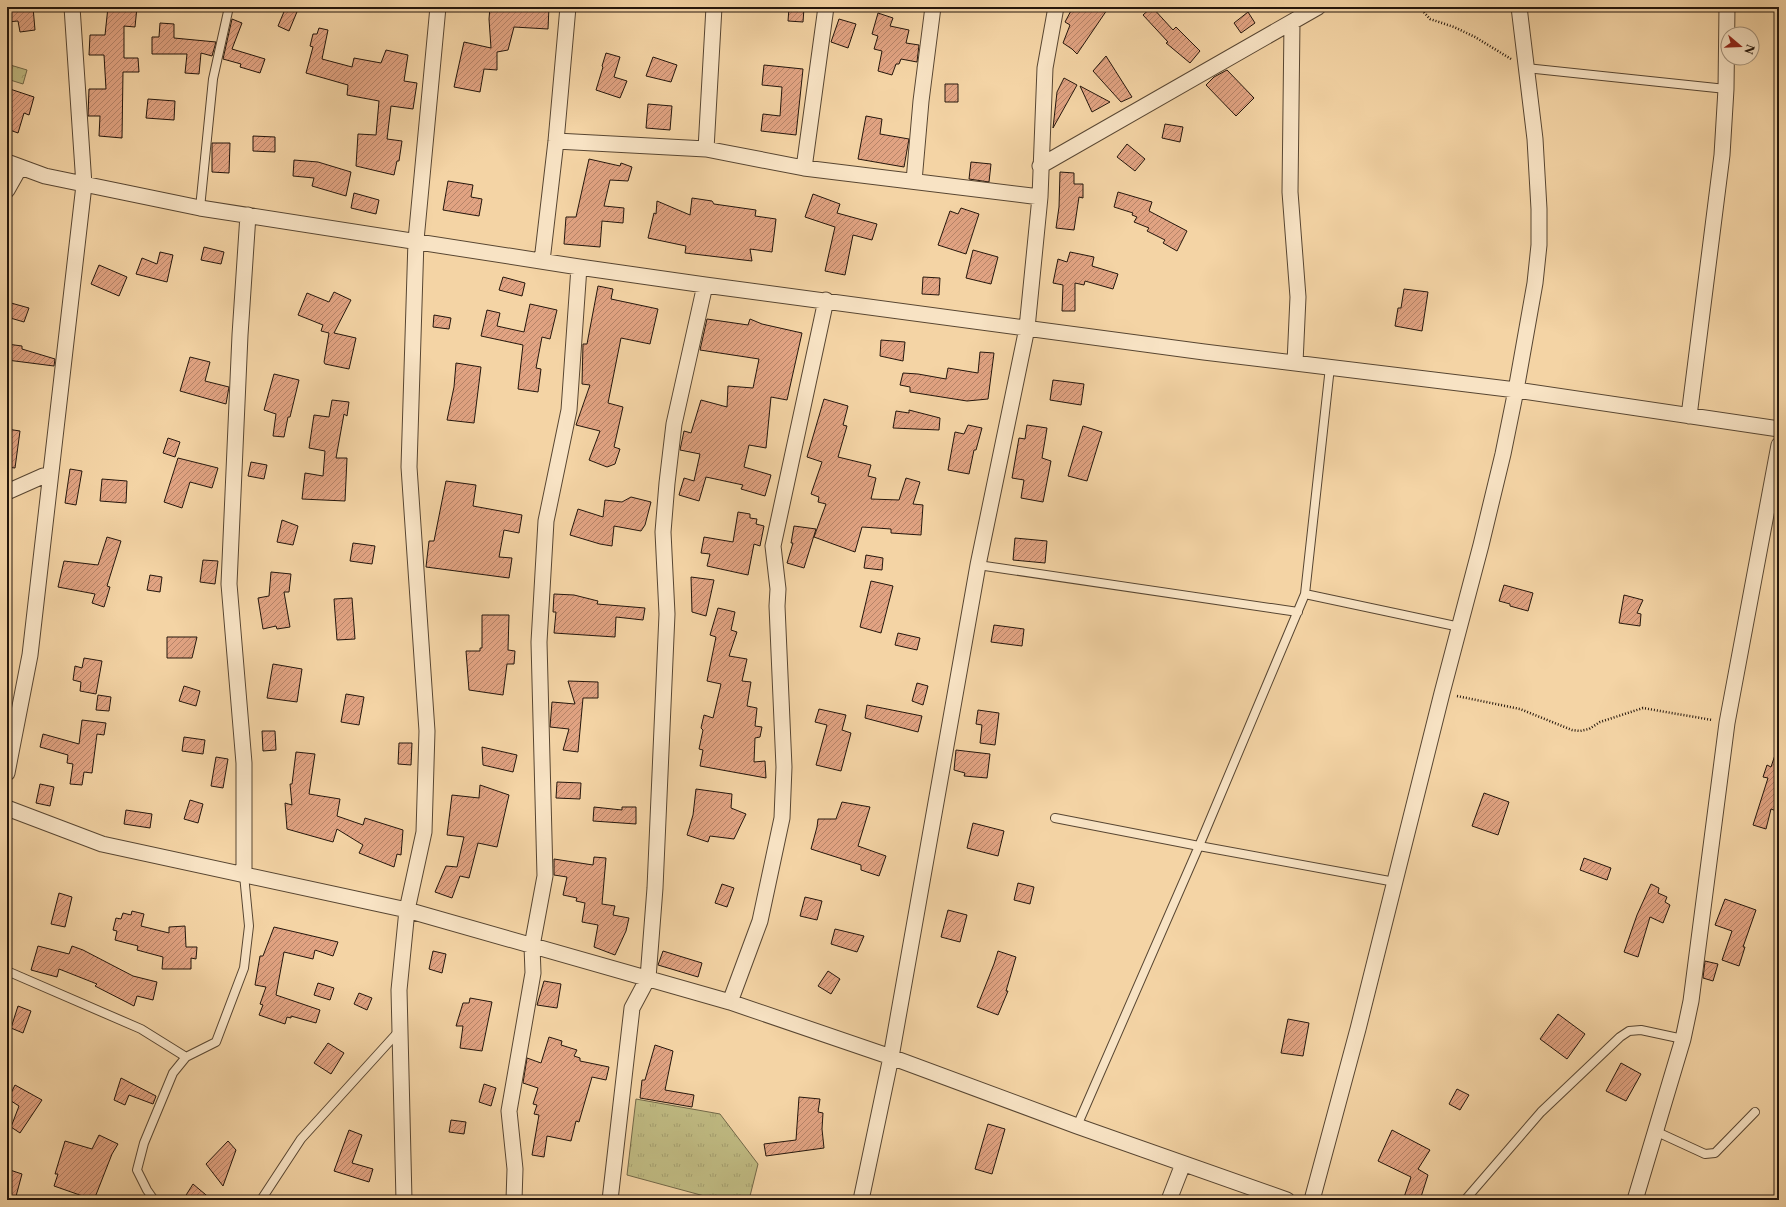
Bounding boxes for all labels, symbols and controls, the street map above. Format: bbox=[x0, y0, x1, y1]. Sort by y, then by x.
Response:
north arrow bbox=[1720, 26, 1760, 66]
text: N bbox=[1741, 42, 1758, 56]

